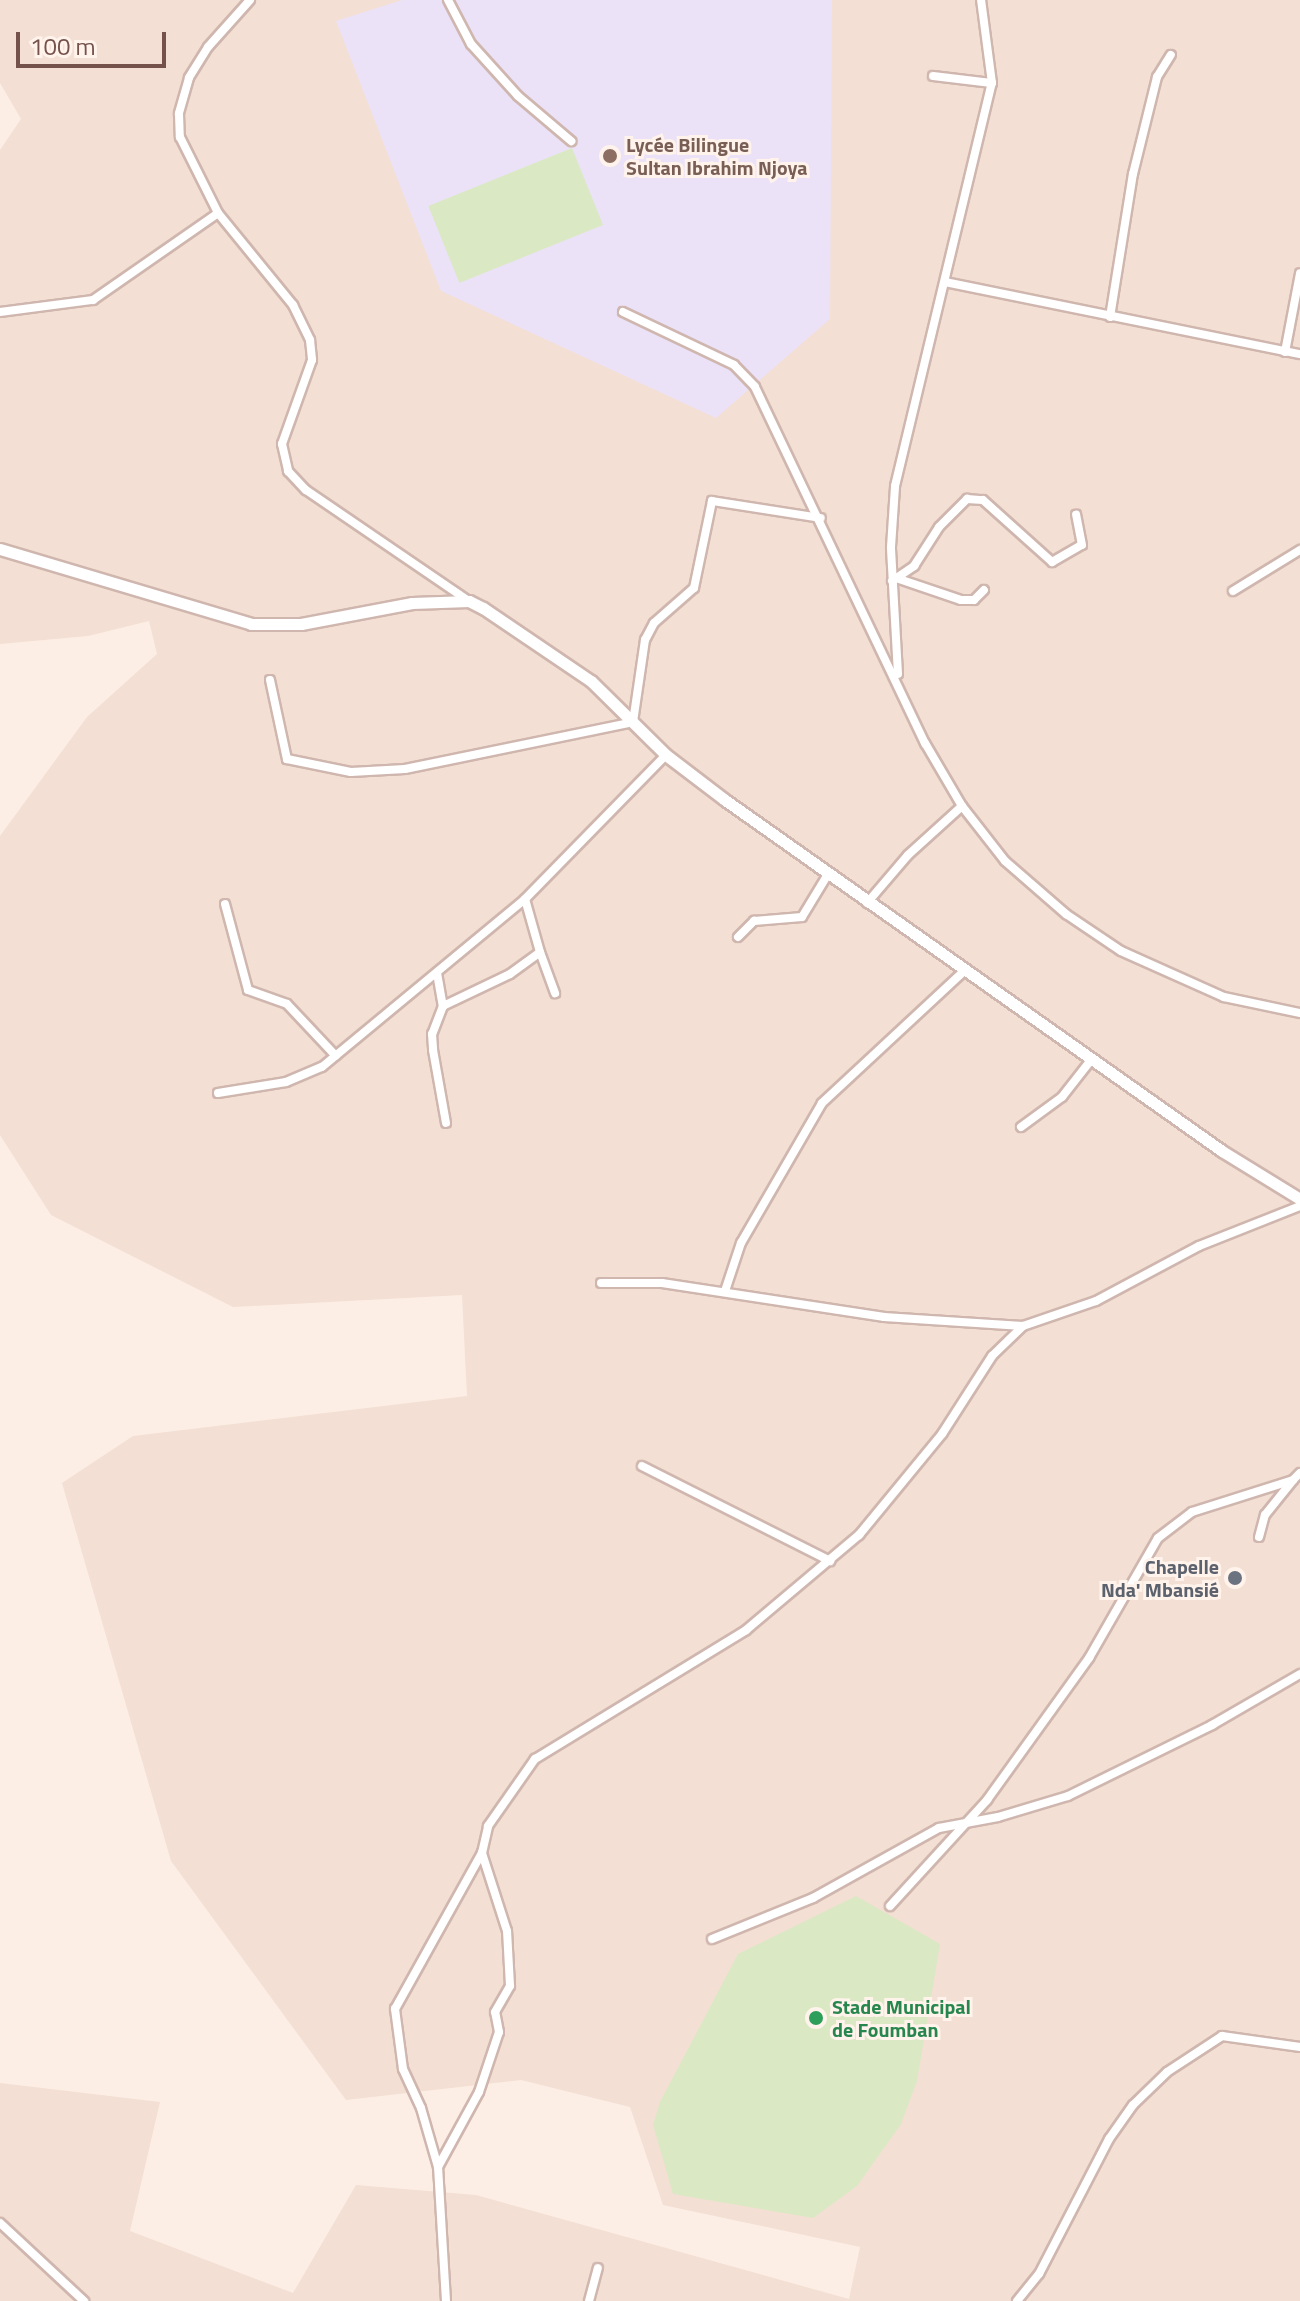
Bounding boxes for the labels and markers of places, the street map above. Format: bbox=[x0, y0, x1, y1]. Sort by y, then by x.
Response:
place label: Lycée Bilingue Sultan Ibrahim Njoya bbox=[626, 132, 808, 179]
marker: Lycée Bilingue Sultan Ibrahim Njoya bbox=[601, 147, 619, 165]
place label: Chapelle Nda' Mbansié bbox=[1101, 1554, 1219, 1601]
marker: Chapelle Nda' Mbansié bbox=[1226, 1569, 1244, 1587]
place label: Stade Municipal de Foumban bbox=[832, 1994, 971, 2041]
marker: Stade Municipal de Foumban bbox=[807, 2009, 825, 2027]

